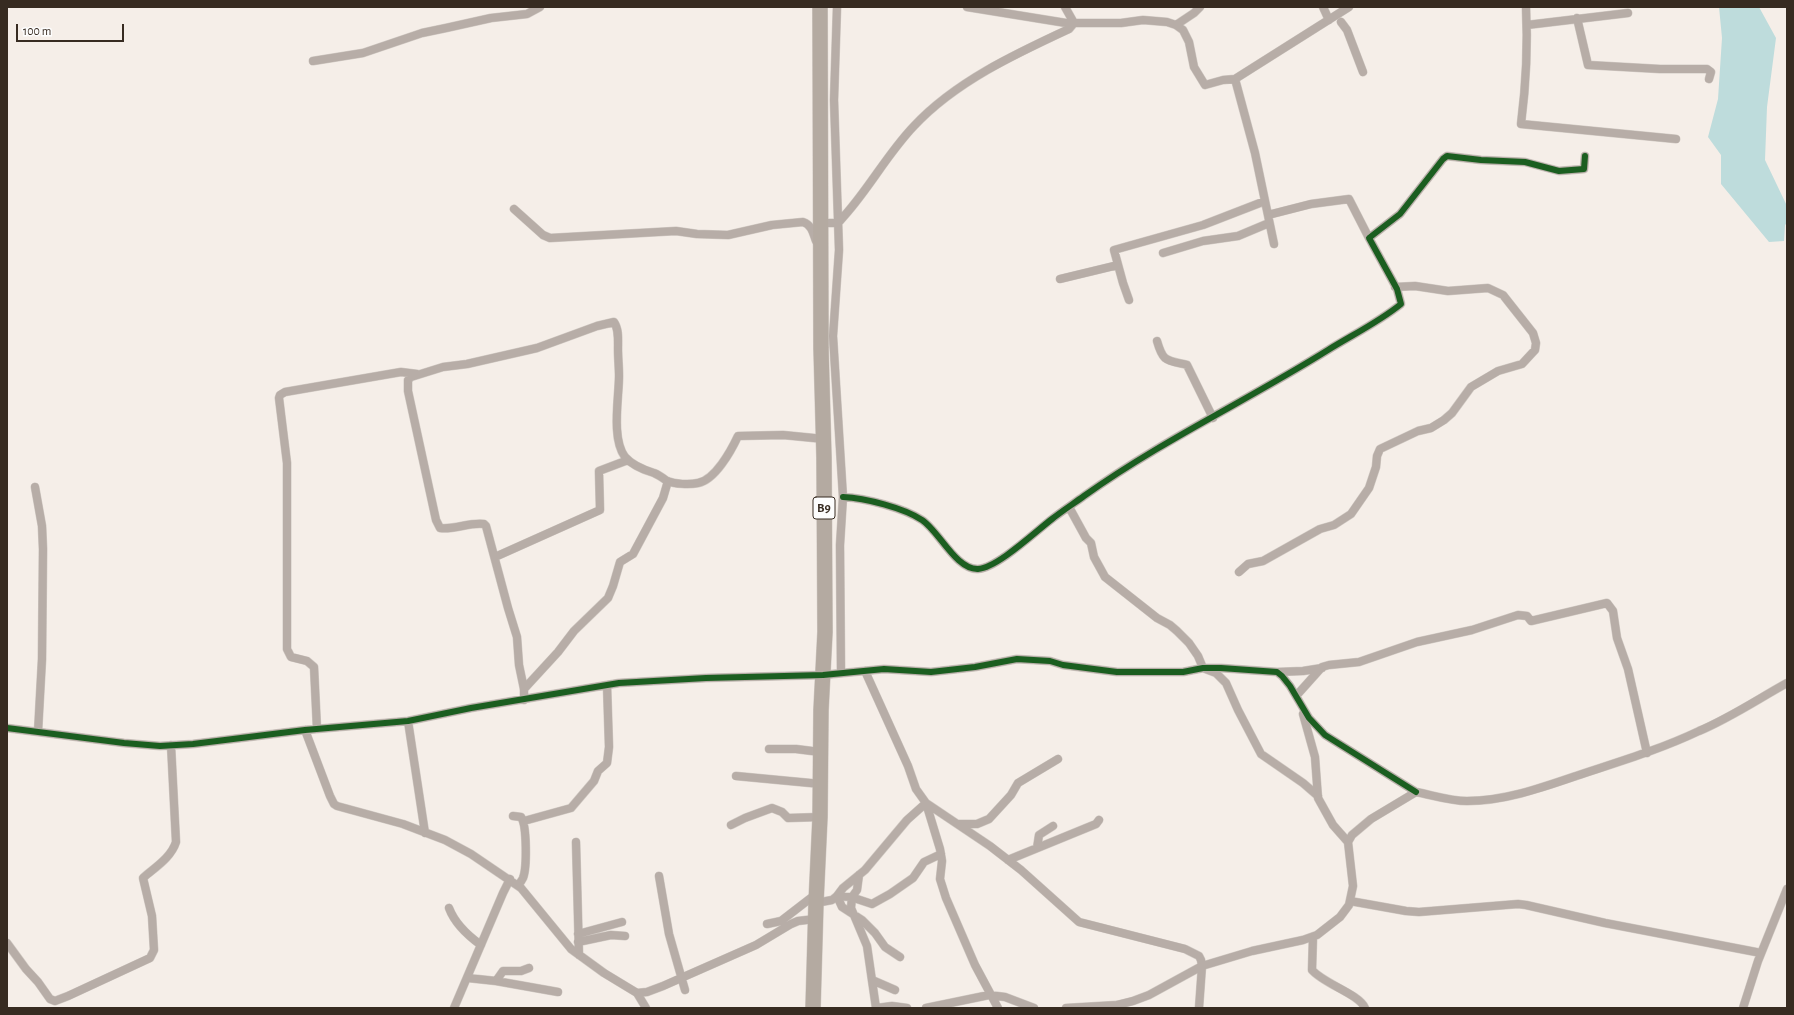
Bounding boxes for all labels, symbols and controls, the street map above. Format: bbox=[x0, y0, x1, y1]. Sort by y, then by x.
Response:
scale bar bbox=[18, 16, 126, 42]
text: 100 m bbox=[23, 25, 51, 37]
road number: B9 bbox=[813, 497, 835, 519]

